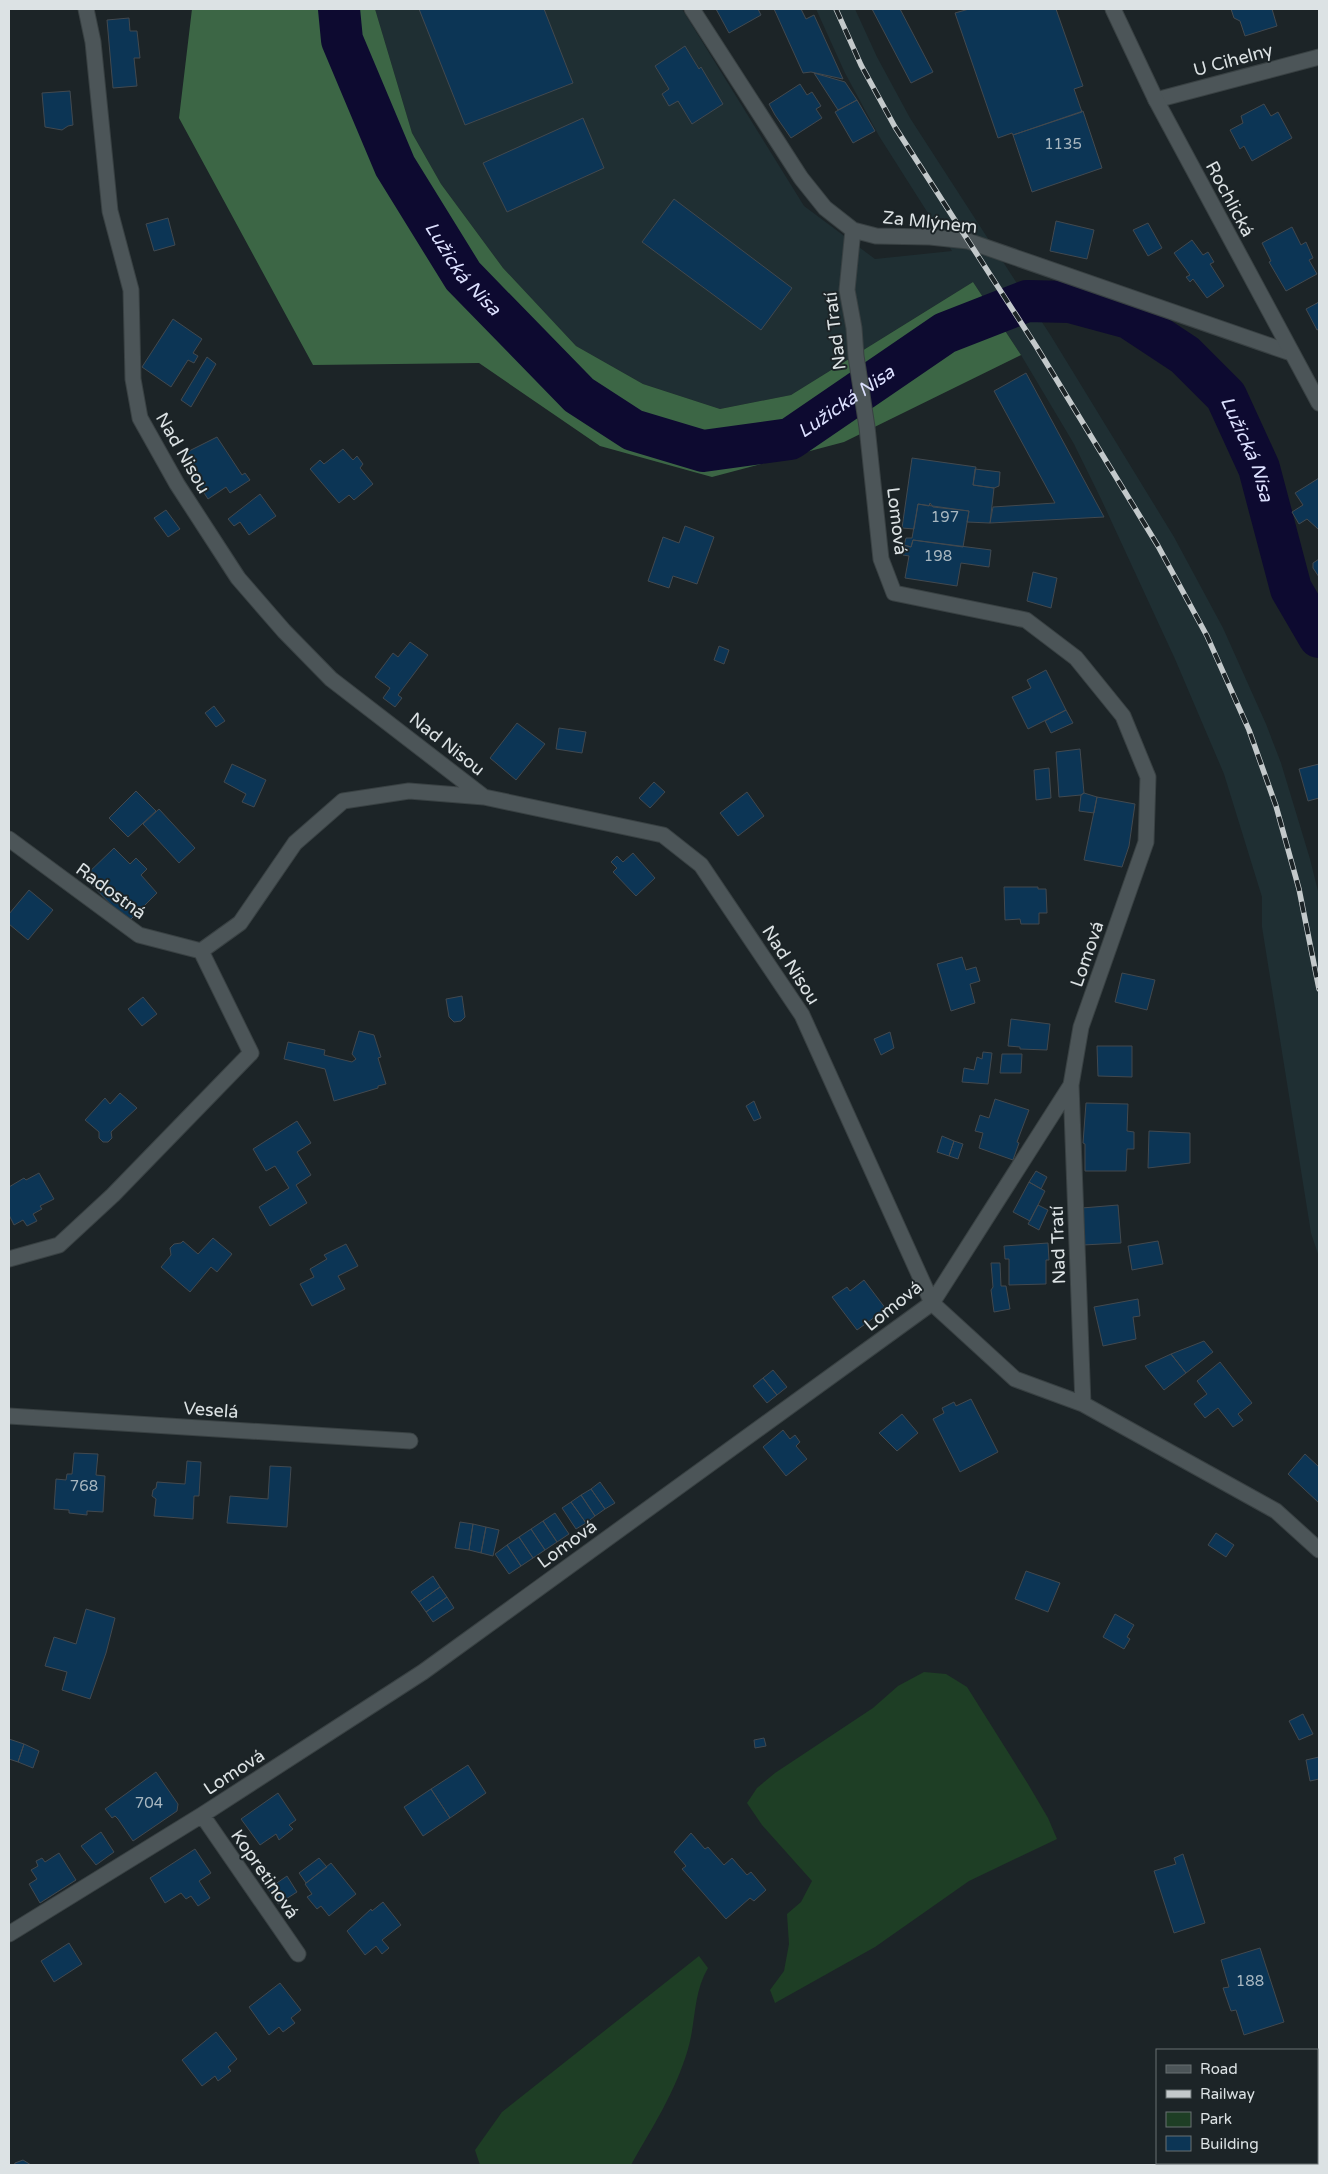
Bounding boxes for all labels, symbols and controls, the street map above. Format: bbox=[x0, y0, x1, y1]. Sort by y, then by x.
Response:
street label: U Cihelny bbox=[1191, 39, 1275, 81]
house number: 1135 bbox=[1044, 135, 1082, 153]
street label: Rochlická bbox=[1201, 157, 1259, 241]
street label: Za Mlýnem bbox=[881, 206, 979, 238]
water label: Lužická Nisa bbox=[420, 218, 506, 321]
street label: Nad Tratí bbox=[819, 290, 851, 371]
water label: Lužická Nisa bbox=[794, 360, 900, 443]
water label: Lužická Nisa bbox=[1216, 393, 1278, 506]
street label: Nad Nisou bbox=[151, 409, 215, 497]
street label: Lomová bbox=[882, 486, 912, 556]
house number: 197 bbox=[931, 508, 959, 526]
house number: 198 bbox=[924, 547, 952, 565]
street label: Nad Nisou bbox=[405, 708, 489, 780]
street label: Radostná bbox=[71, 858, 151, 924]
street label: Lomová bbox=[1065, 918, 1109, 990]
street label: Nad Nisou bbox=[757, 921, 825, 1009]
street label: Nad Tratí bbox=[1046, 1205, 1070, 1285]
street label: Lomová bbox=[860, 1276, 926, 1336]
street label: Veselá bbox=[183, 1397, 239, 1423]
house number: 768 bbox=[70, 1477, 98, 1495]
street label: Lomová bbox=[533, 1515, 601, 1573]
street label: Lomová bbox=[199, 1744, 269, 1800]
house number: 704 bbox=[135, 1794, 163, 1812]
street label: Kopretinová bbox=[226, 1825, 304, 1923]
house number: 188 bbox=[1236, 1972, 1264, 1990]
legend bbox=[1156, 2049, 1318, 2164]
text: Road bbox=[1200, 2060, 1238, 2078]
text: Railway bbox=[1200, 2085, 1255, 2103]
text: Park bbox=[1200, 2110, 1232, 2128]
text: Building bbox=[1200, 2135, 1259, 2153]

